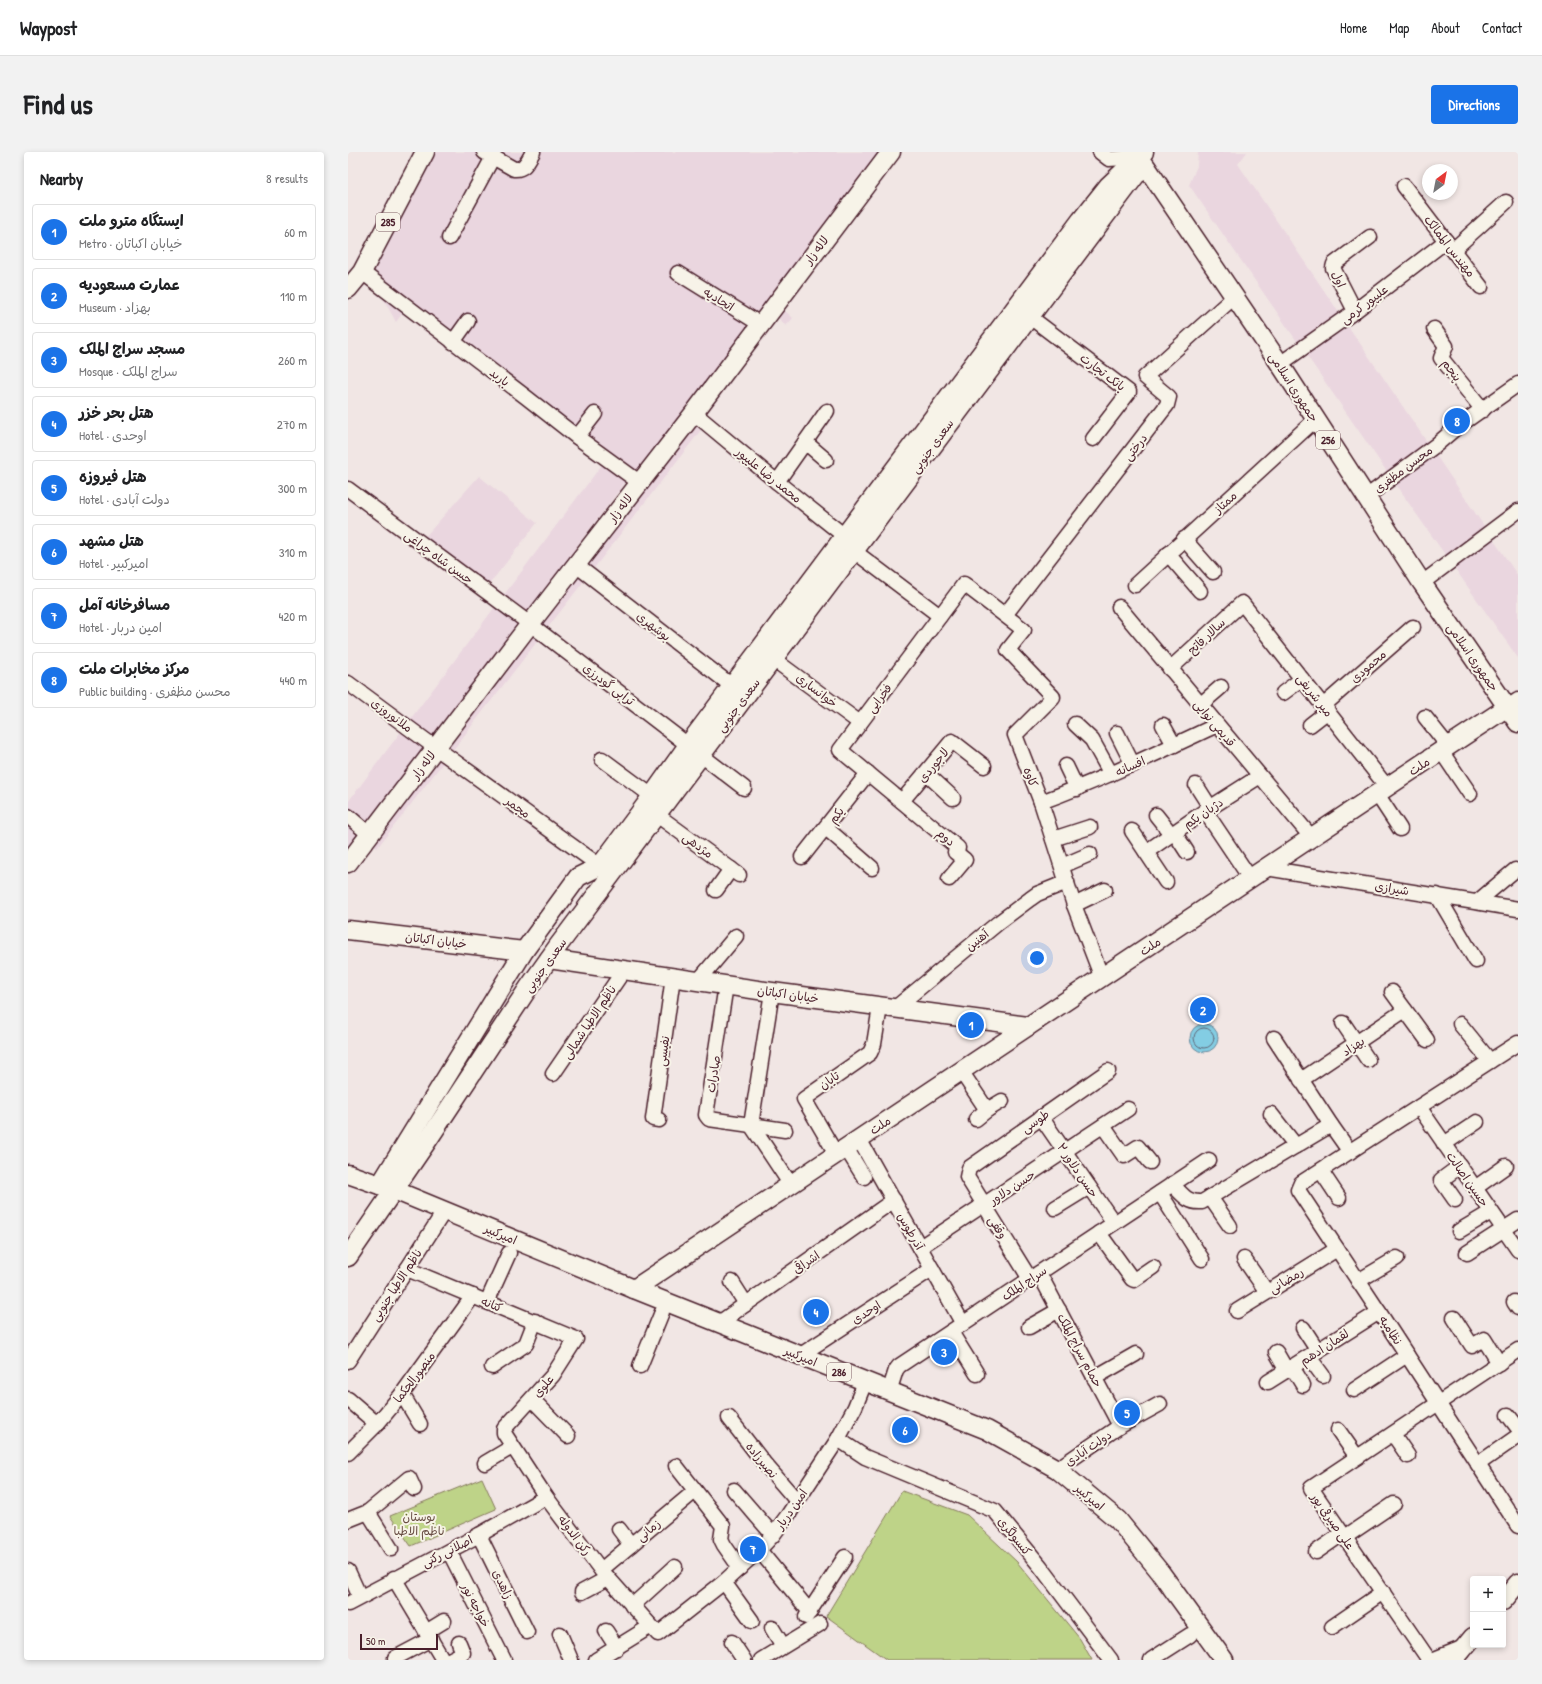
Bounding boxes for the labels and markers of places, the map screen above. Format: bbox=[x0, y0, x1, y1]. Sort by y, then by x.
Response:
pin: 8 bbox=[1444, 406, 1470, 436]
pin: 2 bbox=[1190, 995, 1216, 1025]
pin: 1 bbox=[958, 1010, 984, 1040]
pin: 4 bbox=[803, 1297, 829, 1327]
pin: 3 bbox=[931, 1337, 957, 1367]
pin: 5 bbox=[1114, 1398, 1140, 1428]
pin: 6 bbox=[892, 1415, 918, 1445]
pin: 7 bbox=[740, 1534, 766, 1564]

